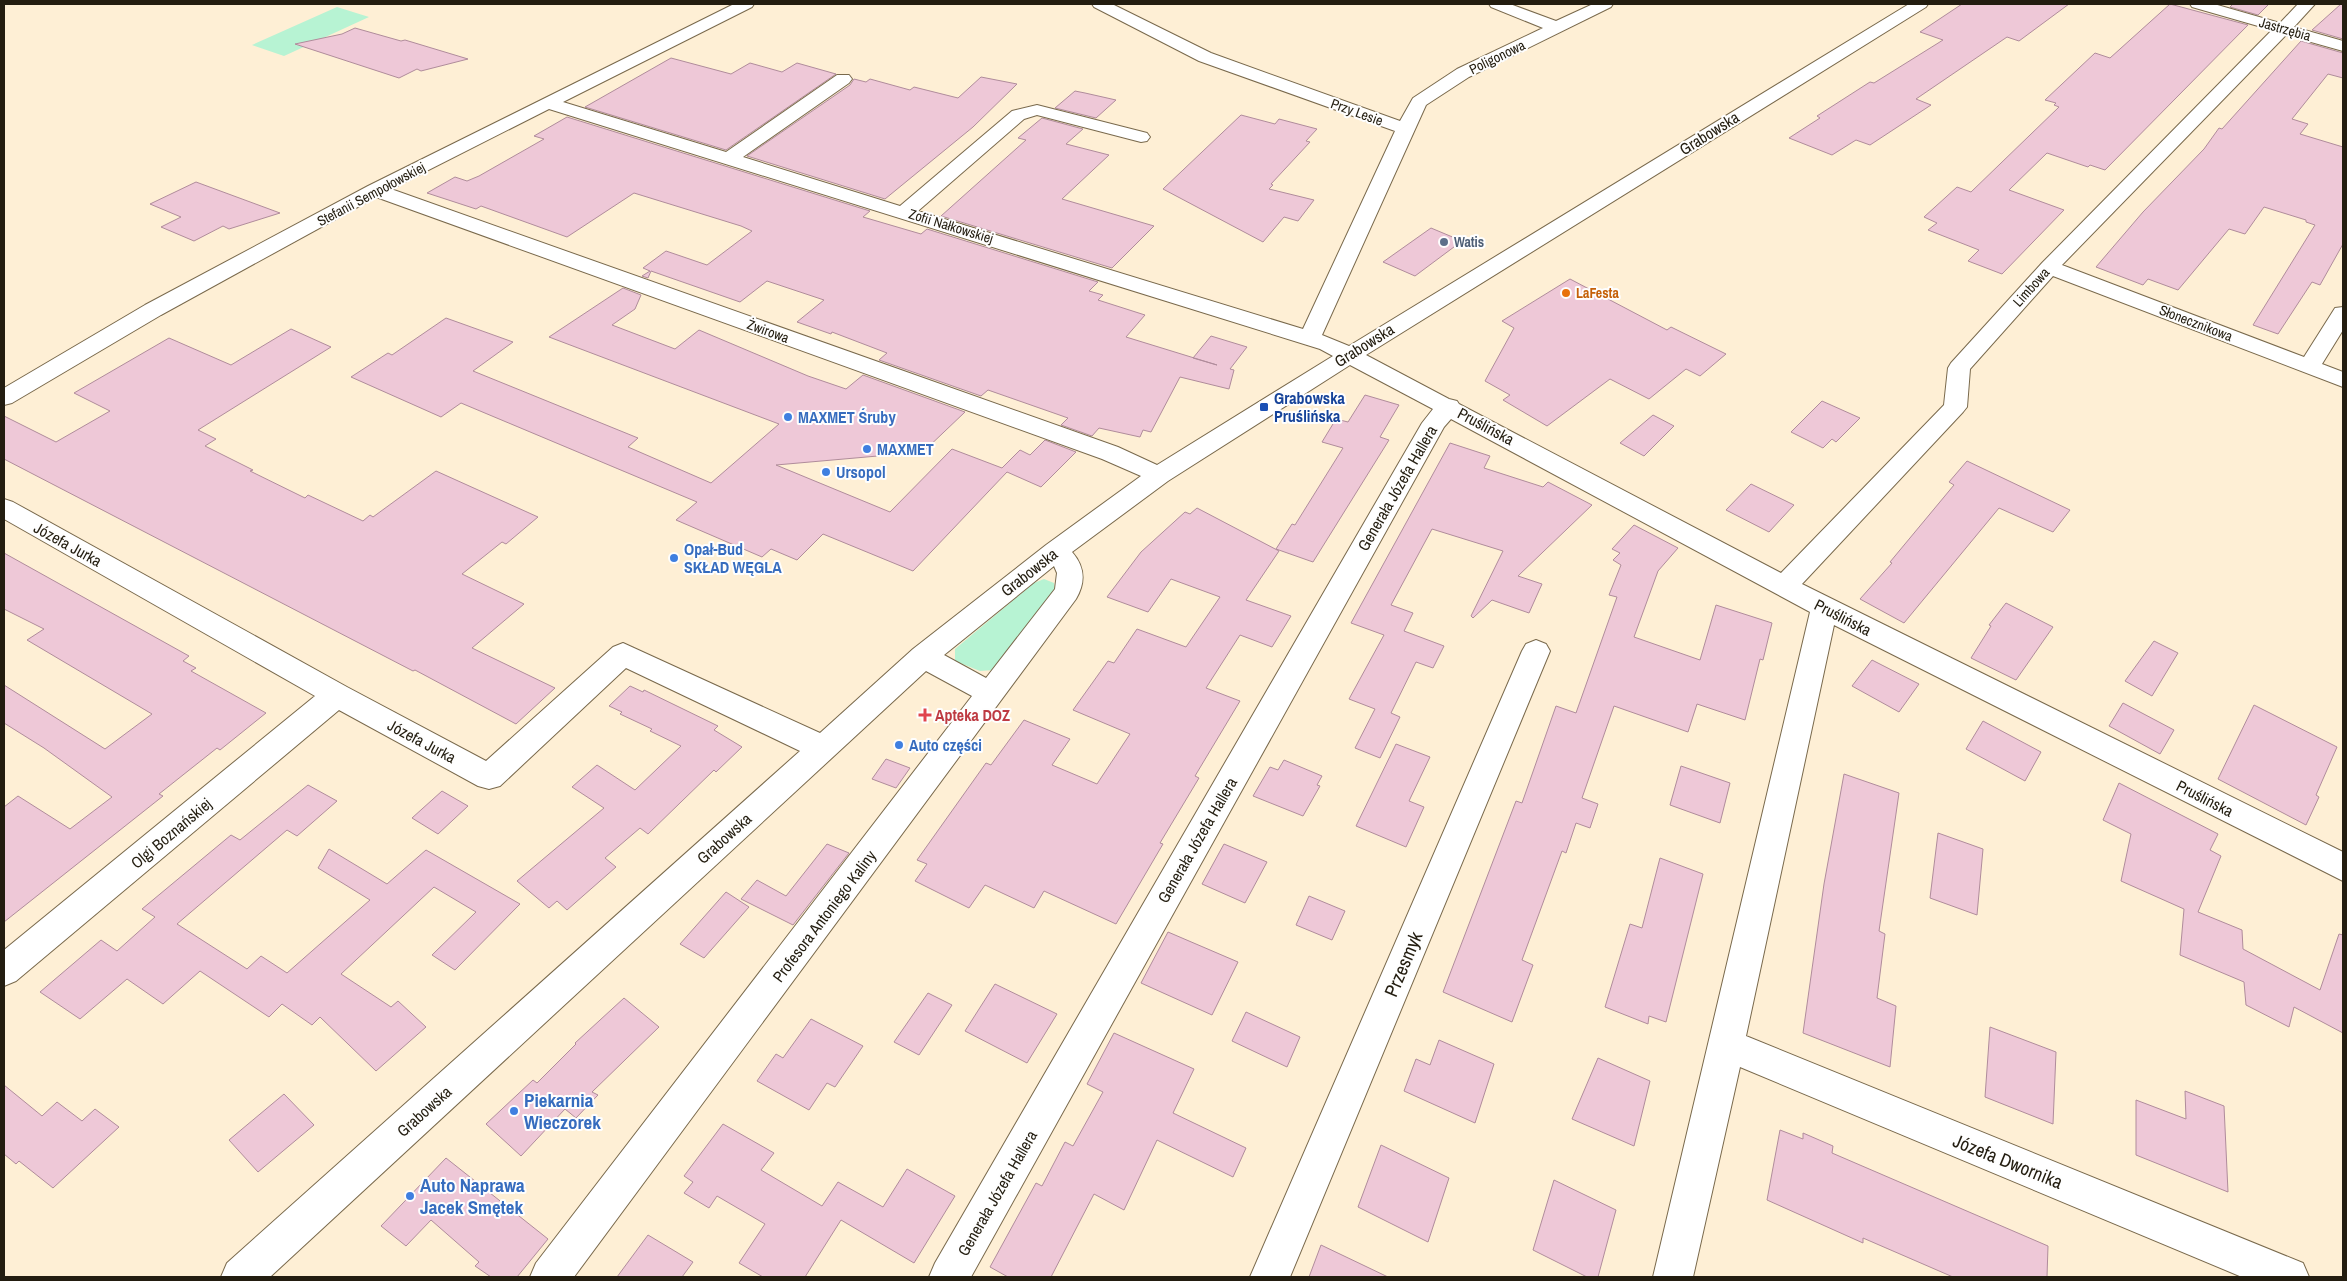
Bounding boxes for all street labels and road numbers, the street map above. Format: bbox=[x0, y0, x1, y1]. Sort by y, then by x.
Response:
street label: Jastrzębia bbox=[2257, 13, 2314, 45]
street label: Poligonowa bbox=[1466, 35, 1528, 78]
street label: Przy Lesie bbox=[1328, 94, 1386, 130]
street label: Grabowska bbox=[1675, 106, 1744, 160]
street label: Stefanii Sempołowskiej bbox=[314, 158, 428, 230]
street label: Zofii Nałkowskiej bbox=[907, 205, 995, 247]
street label: Limbowa bbox=[2009, 263, 2054, 310]
street label: Słonecznikowa bbox=[2157, 301, 2236, 345]
street label: Żwirowa bbox=[745, 315, 792, 347]
street label: Grabowska bbox=[1330, 318, 1399, 372]
street label: Pruślińska bbox=[1454, 402, 1519, 450]
street label: Generała Józefa Hallera bbox=[1352, 421, 1442, 555]
street label: Józefa Jurka bbox=[30, 516, 106, 572]
street label: Grabowska bbox=[996, 542, 1062, 601]
street label: Pruślińska bbox=[1811, 593, 1876, 641]
street label: Józefa Jurka bbox=[384, 714, 461, 769]
street label: Generała Józefa Hallera bbox=[1152, 773, 1242, 907]
street label: Pruślińska bbox=[2173, 774, 2238, 822]
street label: Olgi Boznańskiej bbox=[126, 793, 216, 873]
street label: Grabowska bbox=[692, 807, 757, 868]
street label: Profesora Antoniego Kaliny bbox=[767, 845, 881, 986]
street label: Przesmyk bbox=[1378, 927, 1428, 1001]
street label: Grabowska bbox=[392, 1080, 457, 1141]
street label: Generała Józefa Hallera bbox=[952, 1126, 1042, 1260]
street label: Józefa Dwornika bbox=[1949, 1127, 2067, 1195]

